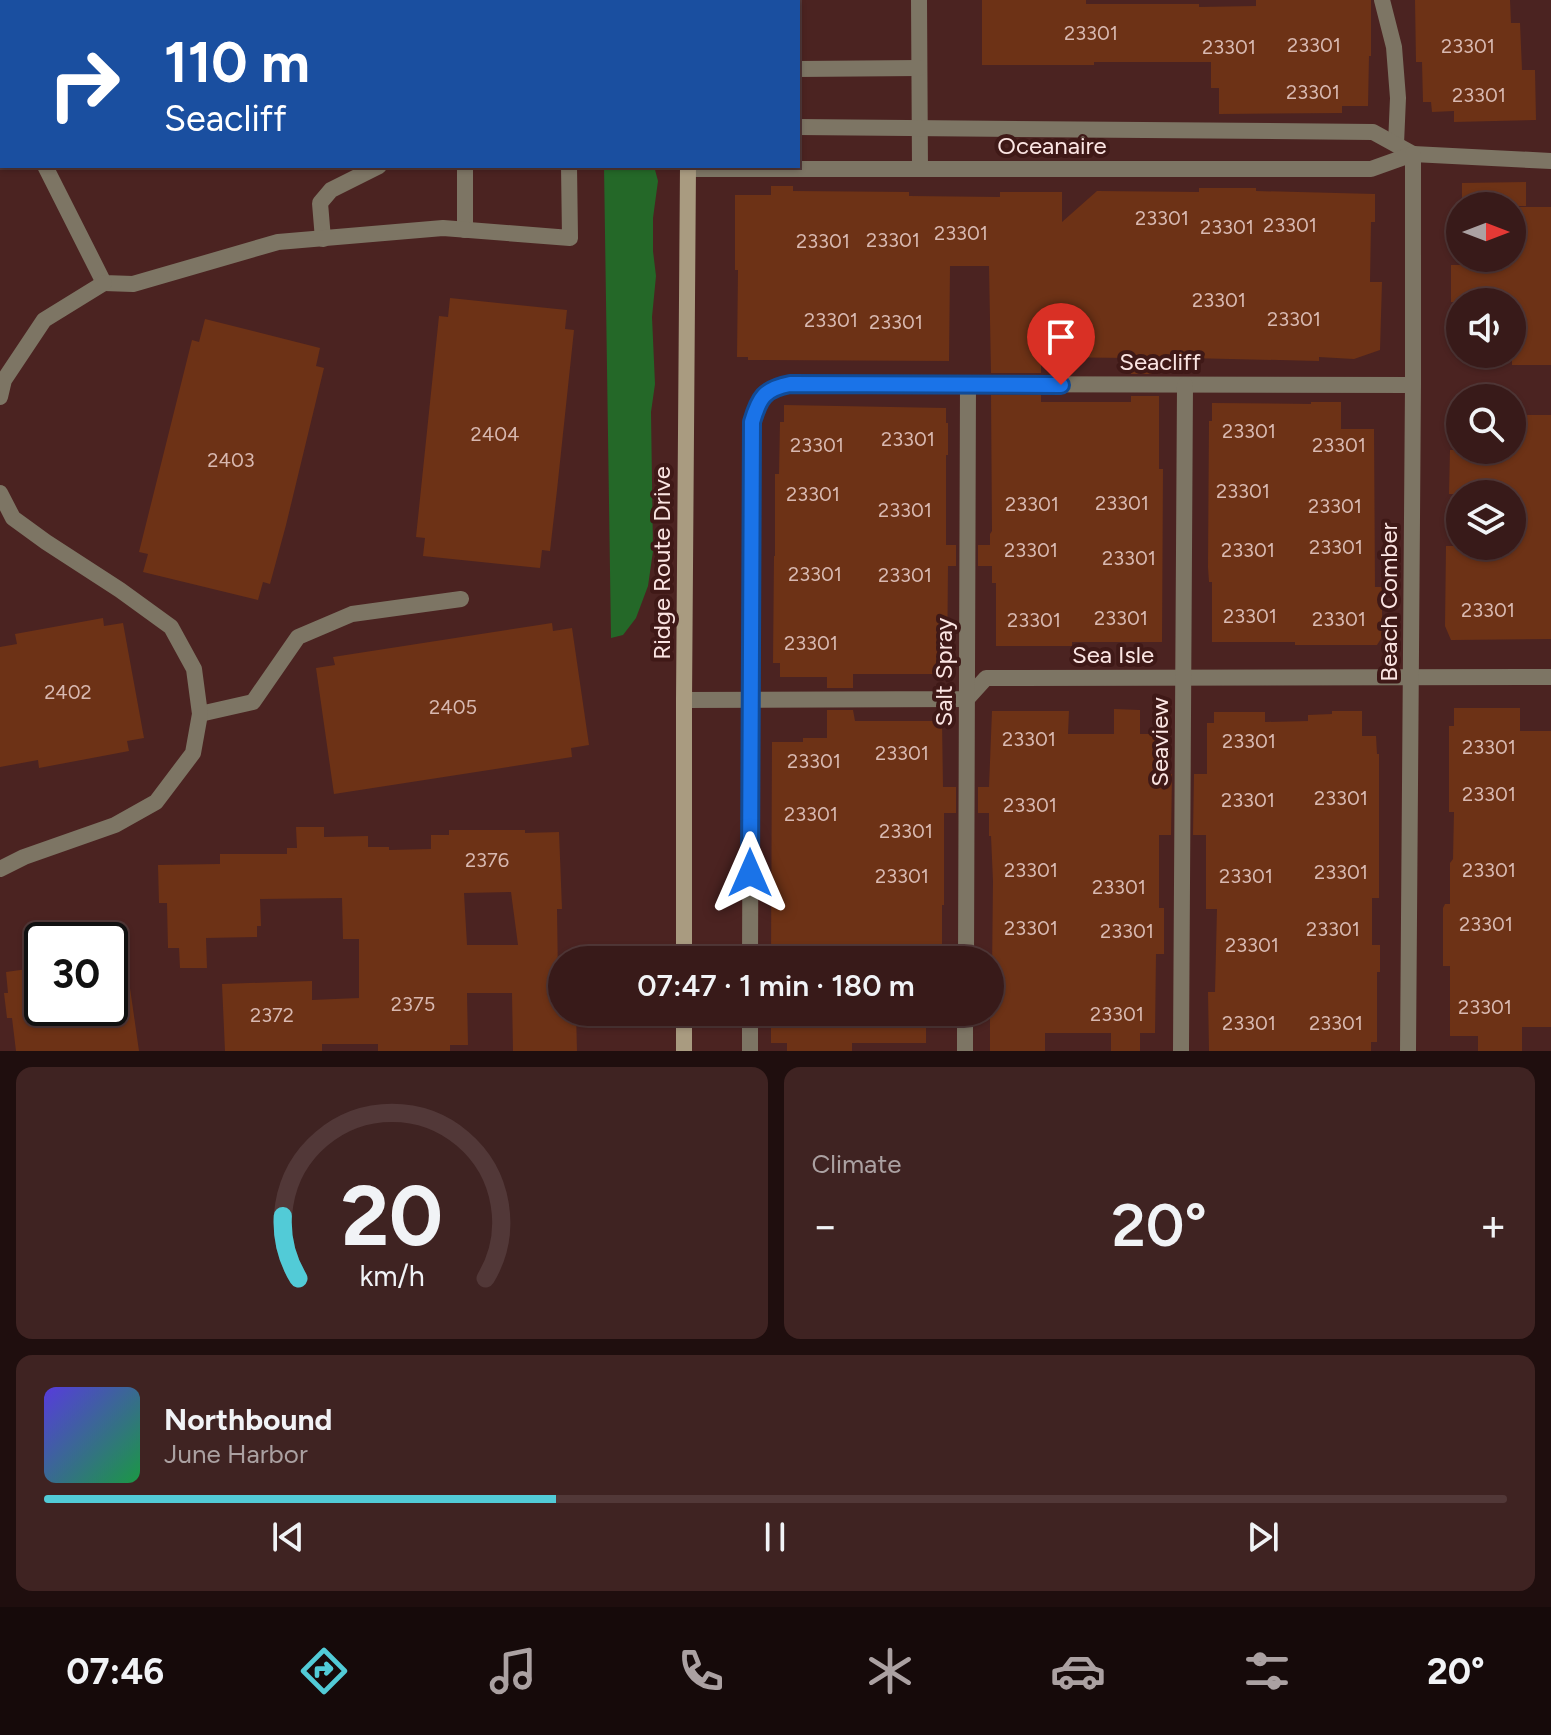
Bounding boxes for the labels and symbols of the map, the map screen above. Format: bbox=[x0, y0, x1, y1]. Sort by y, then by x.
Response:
house number: 23301 bbox=[1064, 21, 1118, 45]
house number: 23301 bbox=[1287, 33, 1341, 57]
house number: 23301 bbox=[1441, 34, 1495, 58]
house number: 23301 bbox=[1202, 35, 1256, 59]
house number: 23301 bbox=[1286, 80, 1340, 104]
house number: 23301 bbox=[1452, 83, 1506, 107]
street label: Oceanaire bbox=[997, 131, 1107, 160]
north arrow bbox=[1446, 192, 1526, 272]
house number: 23301 bbox=[1135, 206, 1189, 230]
house number: 23301 bbox=[1263, 213, 1317, 237]
house number: 23301 bbox=[1200, 215, 1254, 239]
house number: 23301 bbox=[934, 221, 988, 245]
house number: 23301 bbox=[866, 228, 920, 252]
house number: 23301 bbox=[796, 229, 850, 253]
house number: 23301 bbox=[1192, 288, 1246, 312]
pin bbox=[1027, 303, 1095, 385]
house number: 23301 bbox=[1267, 307, 1321, 331]
house number: 23301 bbox=[804, 308, 858, 332]
house number: 23301 bbox=[869, 310, 923, 334]
street label: Seacliff bbox=[1119, 347, 1201, 376]
house number: 23301 bbox=[1222, 419, 1276, 443]
house number: 2404 bbox=[471, 422, 519, 446]
house number: 23301 bbox=[881, 427, 935, 451]
house number: 23301 bbox=[790, 433, 844, 457]
house number: 23301 bbox=[1312, 433, 1366, 457]
house number: 2403 bbox=[207, 448, 255, 472]
street label: Ridge Route Drive bbox=[647, 466, 676, 660]
house number: 23301 bbox=[1216, 479, 1270, 503]
house number: 23301 bbox=[786, 482, 840, 506]
house number: 23301 bbox=[1095, 491, 1149, 515]
house number: 23301 bbox=[1005, 492, 1059, 516]
house number: 23301 bbox=[1308, 494, 1362, 518]
house number: 23301 bbox=[878, 498, 932, 522]
street label: Beach Comber bbox=[1374, 522, 1403, 682]
house number: 23301 bbox=[1309, 535, 1363, 559]
house number: 23301 bbox=[1004, 538, 1058, 562]
house number: 23301 bbox=[1221, 538, 1275, 562]
house number: 23301 bbox=[1102, 546, 1156, 570]
house number: 23301 bbox=[788, 562, 842, 586]
house number: 23301 bbox=[878, 563, 932, 587]
house number: 23301 bbox=[1461, 598, 1515, 622]
house number: 23301 bbox=[1223, 604, 1277, 628]
house number: 23301 bbox=[1094, 606, 1148, 630]
house number: 23301 bbox=[1312, 607, 1366, 631]
house number: 23301 bbox=[1007, 608, 1061, 632]
street label: Salt Spray bbox=[929, 617, 958, 726]
house number: 23301 bbox=[784, 631, 838, 655]
street label: Sea Isle bbox=[1072, 640, 1154, 669]
house number: 2402 bbox=[44, 680, 92, 704]
house number: 2405 bbox=[429, 695, 477, 719]
street label: Seaview bbox=[1145, 697, 1174, 787]
house number: 23301 bbox=[1002, 727, 1056, 751]
house number: 23301 bbox=[1222, 729, 1276, 753]
house number: 23301 bbox=[1462, 735, 1516, 759]
house number: 23301 bbox=[875, 741, 929, 765]
house number: 23301 bbox=[787, 749, 841, 773]
house number: 23301 bbox=[1462, 782, 1516, 806]
house number: 23301 bbox=[1314, 786, 1368, 810]
house number: 23301 bbox=[1221, 788, 1275, 812]
house number: 23301 bbox=[1003, 793, 1057, 817]
house number: 23301 bbox=[784, 802, 838, 826]
house number: 23301 bbox=[879, 819, 933, 843]
position arrow bbox=[708, 831, 792, 915]
house number: 2376 bbox=[465, 848, 509, 872]
house number: 23301 bbox=[1004, 858, 1058, 882]
house number: 23301 bbox=[1462, 858, 1516, 882]
house number: 23301 bbox=[1314, 860, 1368, 884]
house number: 23301 bbox=[875, 864, 929, 888]
house number: 23301 bbox=[1219, 864, 1273, 888]
house number: 23301 bbox=[1092, 875, 1146, 899]
house number: 23301 bbox=[1459, 912, 1513, 936]
house number: 23301 bbox=[1004, 916, 1058, 940]
house number: 23301 bbox=[1306, 917, 1360, 941]
house number: 23301 bbox=[1100, 919, 1154, 943]
speed limit sign: 30 bbox=[24, 922, 128, 1026]
house number: 23301 bbox=[1225, 933, 1279, 957]
house number: 2375 bbox=[391, 992, 435, 1016]
house number: 23301 bbox=[1458, 995, 1512, 1019]
house number: 23301 bbox=[1090, 1002, 1144, 1026]
house number: 2372 bbox=[250, 1003, 294, 1027]
house number: 23301 bbox=[1222, 1011, 1276, 1035]
house number: 23301 bbox=[1309, 1011, 1363, 1035]

